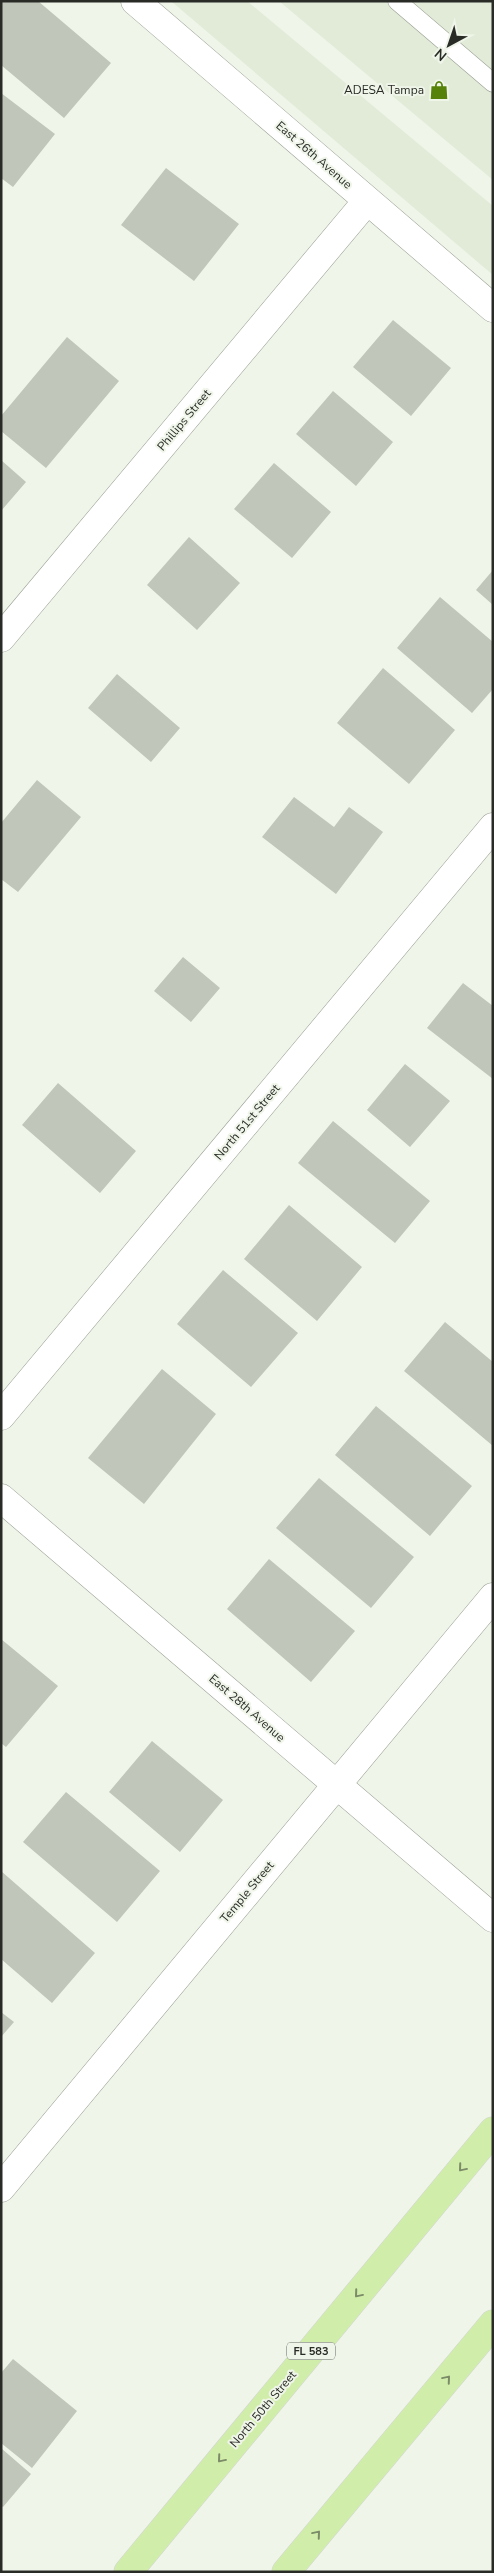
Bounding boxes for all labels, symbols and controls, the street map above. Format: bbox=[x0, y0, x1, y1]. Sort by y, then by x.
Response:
north arrow bbox=[424, 20, 474, 70]
text: N bbox=[431, 44, 451, 65]
shop icon: ADESA Tampa bbox=[428, 79, 450, 101]
place label: ADESA Tampa bbox=[344, 82, 424, 98]
street label: East 26th Avenue bbox=[273, 118, 355, 192]
street label: Phillips Street bbox=[154, 385, 215, 454]
street label: North 51st Street bbox=[211, 1080, 284, 1163]
street label: East 28th Avenue bbox=[206, 1671, 288, 1745]
street label: Temple Street bbox=[217, 1857, 278, 1926]
one-way arrow bbox=[458, 2163, 467, 2172]
one-way arrow bbox=[355, 2288, 364, 2297]
road number: FL 583 bbox=[287, 2342, 335, 2360]
street label: North 50th Street bbox=[226, 2367, 300, 2451]
one-way arrow bbox=[441, 2376, 449, 2385]
one-way arrow bbox=[218, 2454, 227, 2463]
one-way arrow bbox=[311, 2531, 320, 2540]

